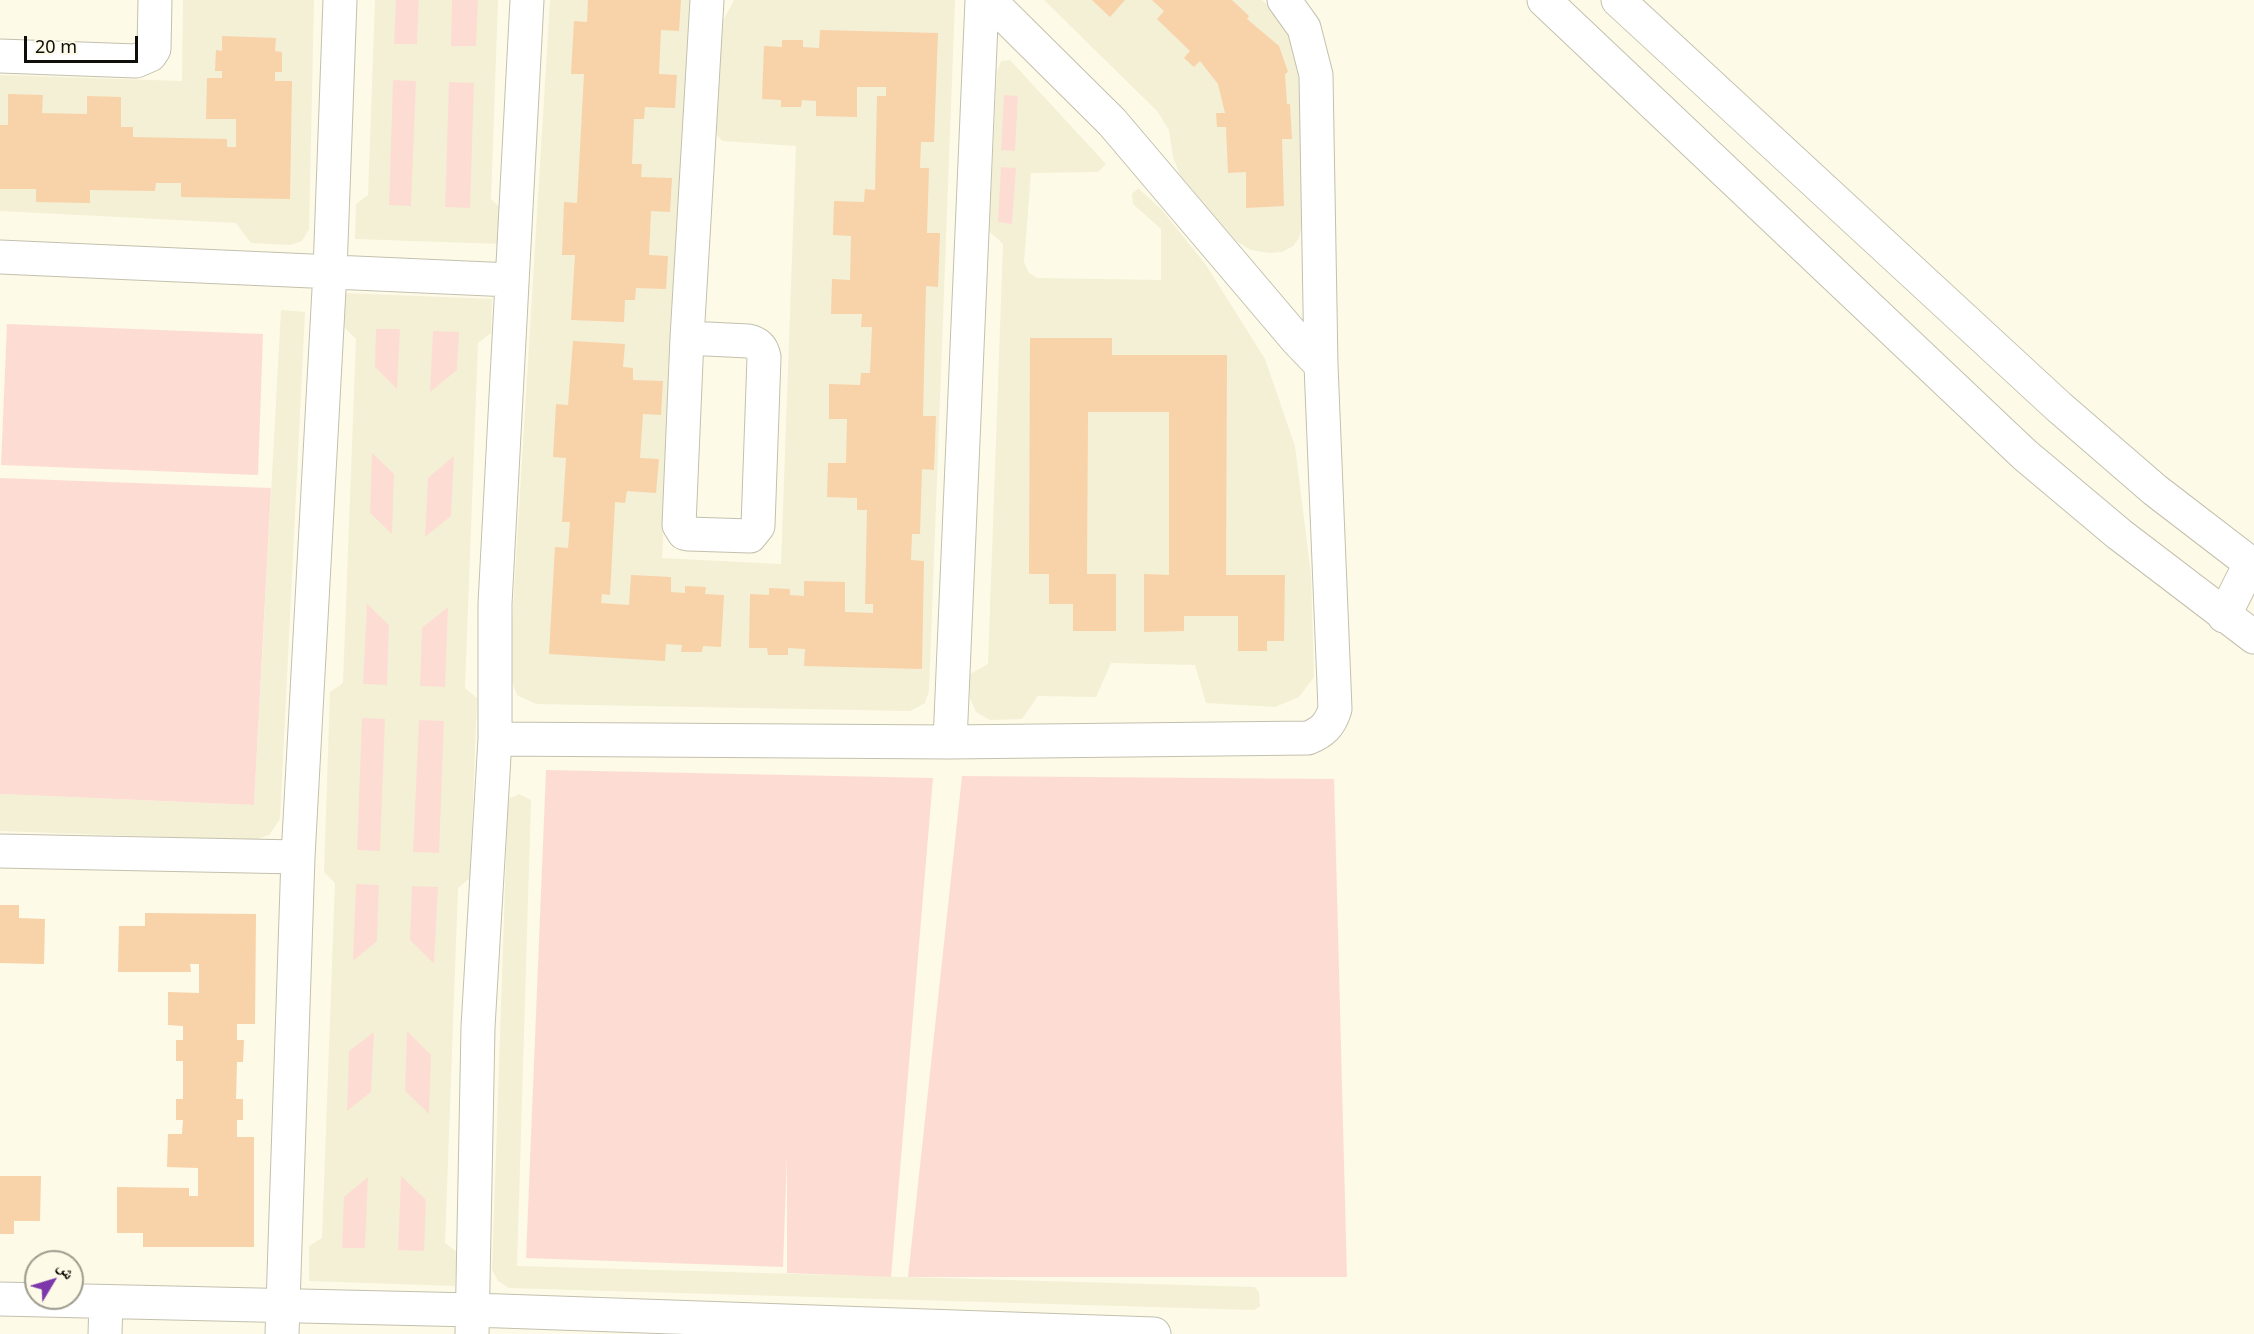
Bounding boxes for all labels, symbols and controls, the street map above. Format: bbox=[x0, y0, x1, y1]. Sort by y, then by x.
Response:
scale bar bbox=[27, 24, 141, 62]
text: 20 m bbox=[35, 34, 77, 58]
north arrow bbox=[24, 1250, 84, 1310]
text: ش bbox=[53, 1257, 80, 1284]

